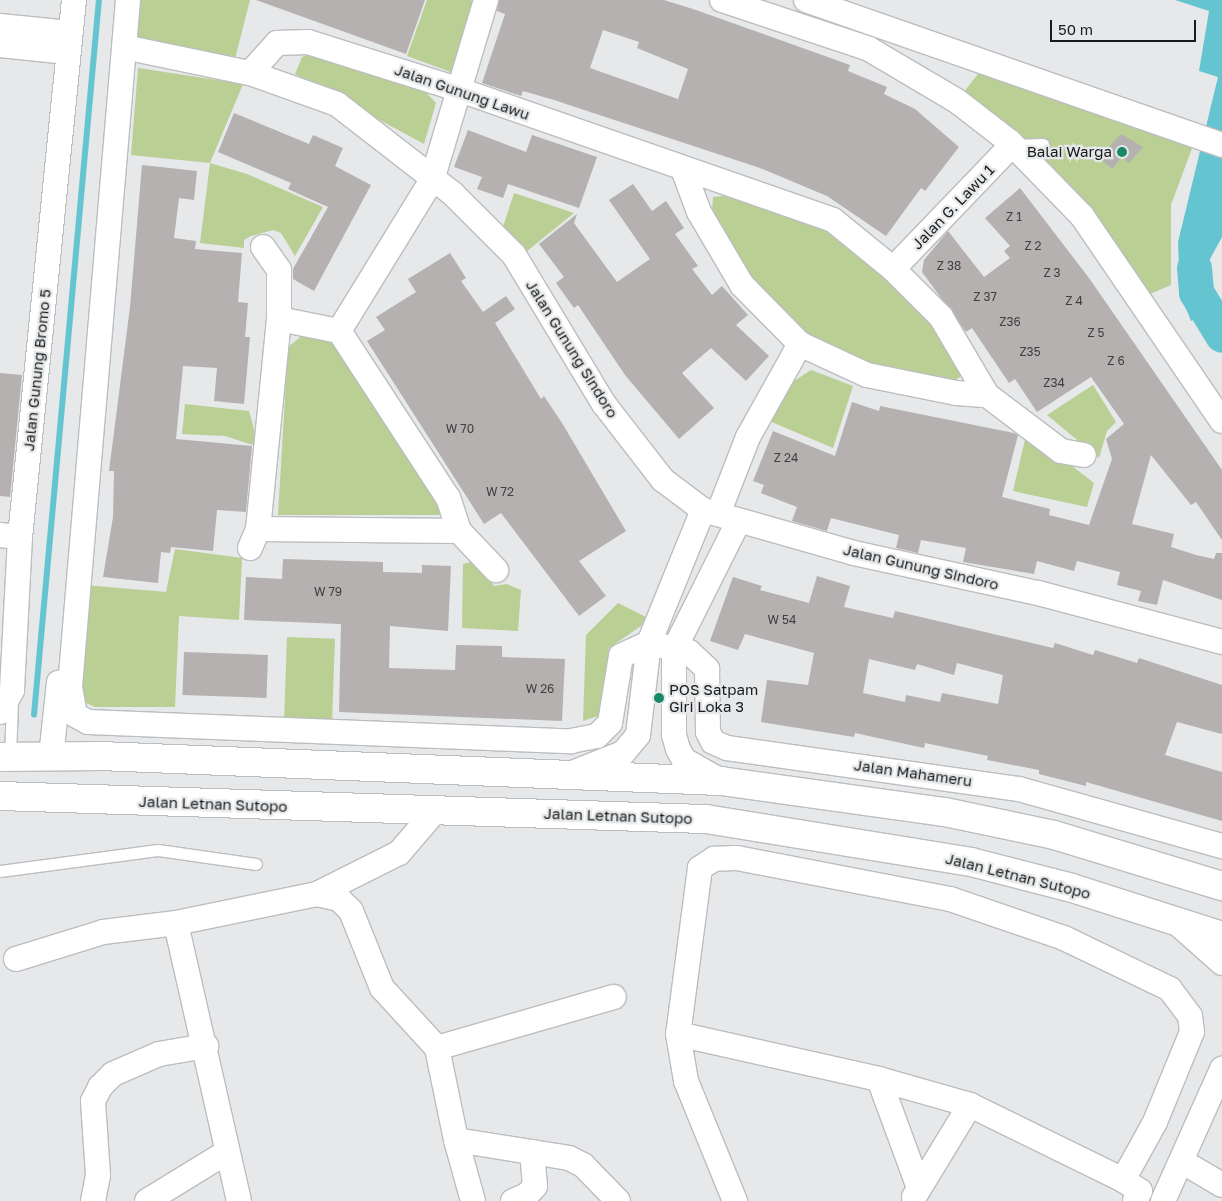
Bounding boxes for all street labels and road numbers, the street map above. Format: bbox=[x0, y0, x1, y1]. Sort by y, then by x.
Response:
street label: Jalan Gunung Lawu bbox=[392, 60, 532, 124]
street label: Jalan G. Lawu 1 bbox=[908, 161, 998, 253]
street label: Jalan Gunung Sindoro bbox=[522, 277, 622, 421]
street label: Jalan Gunung Bromo 5 bbox=[20, 288, 54, 452]
street label: Jalan Gunung Sindoro bbox=[842, 540, 1000, 594]
street label: Jalan Mahameru bbox=[853, 756, 973, 790]
street label: Jalan Letnan Sutopo bbox=[138, 792, 288, 816]
street label: Jalan Letnan Sutopo bbox=[543, 804, 693, 828]
street label: Jalan Letnan Sutopo bbox=[944, 849, 1092, 903]

